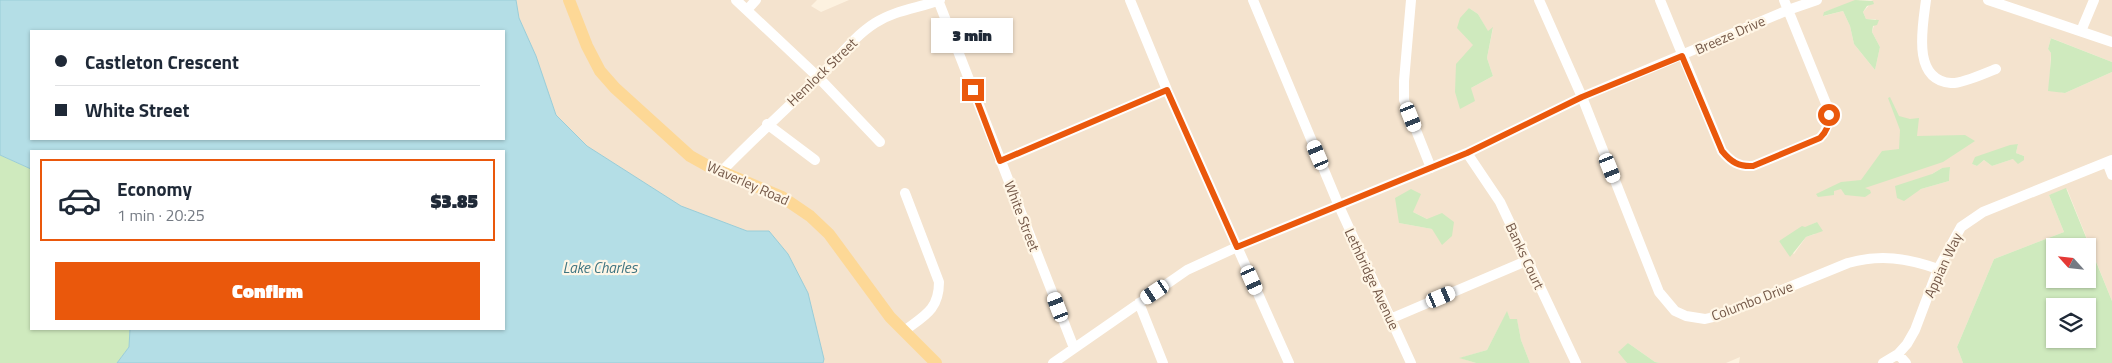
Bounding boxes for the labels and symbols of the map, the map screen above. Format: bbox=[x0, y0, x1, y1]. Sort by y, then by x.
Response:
street label: Breeze Drive bbox=[1691, 10, 1768, 59]
callout: 3 min bbox=[932, 18, 1014, 52]
street label: Hemlock Street bbox=[782, 33, 862, 111]
route end bbox=[962, 79, 984, 101]
car bbox=[1398, 100, 1423, 134]
route start bbox=[1818, 104, 1840, 126]
car bbox=[1305, 138, 1330, 172]
car bbox=[1597, 151, 1622, 185]
street label: Waverley Road bbox=[704, 155, 793, 210]
street label: White Street bbox=[999, 177, 1046, 254]
street label: Banks Court bbox=[1501, 219, 1550, 293]
street label: Lethbridge Avenue bbox=[1340, 225, 1405, 333]
street label: Appian Way bbox=[1918, 229, 1967, 301]
north arrow bbox=[2046, 238, 2096, 288]
water label: Lake Charles bbox=[563, 256, 639, 279]
car bbox=[1239, 263, 1264, 297]
street label: Columbo Drive bbox=[1708, 275, 1796, 326]
car bbox=[1138, 277, 1171, 307]
car bbox=[1424, 284, 1457, 310]
car bbox=[1045, 290, 1070, 324]

